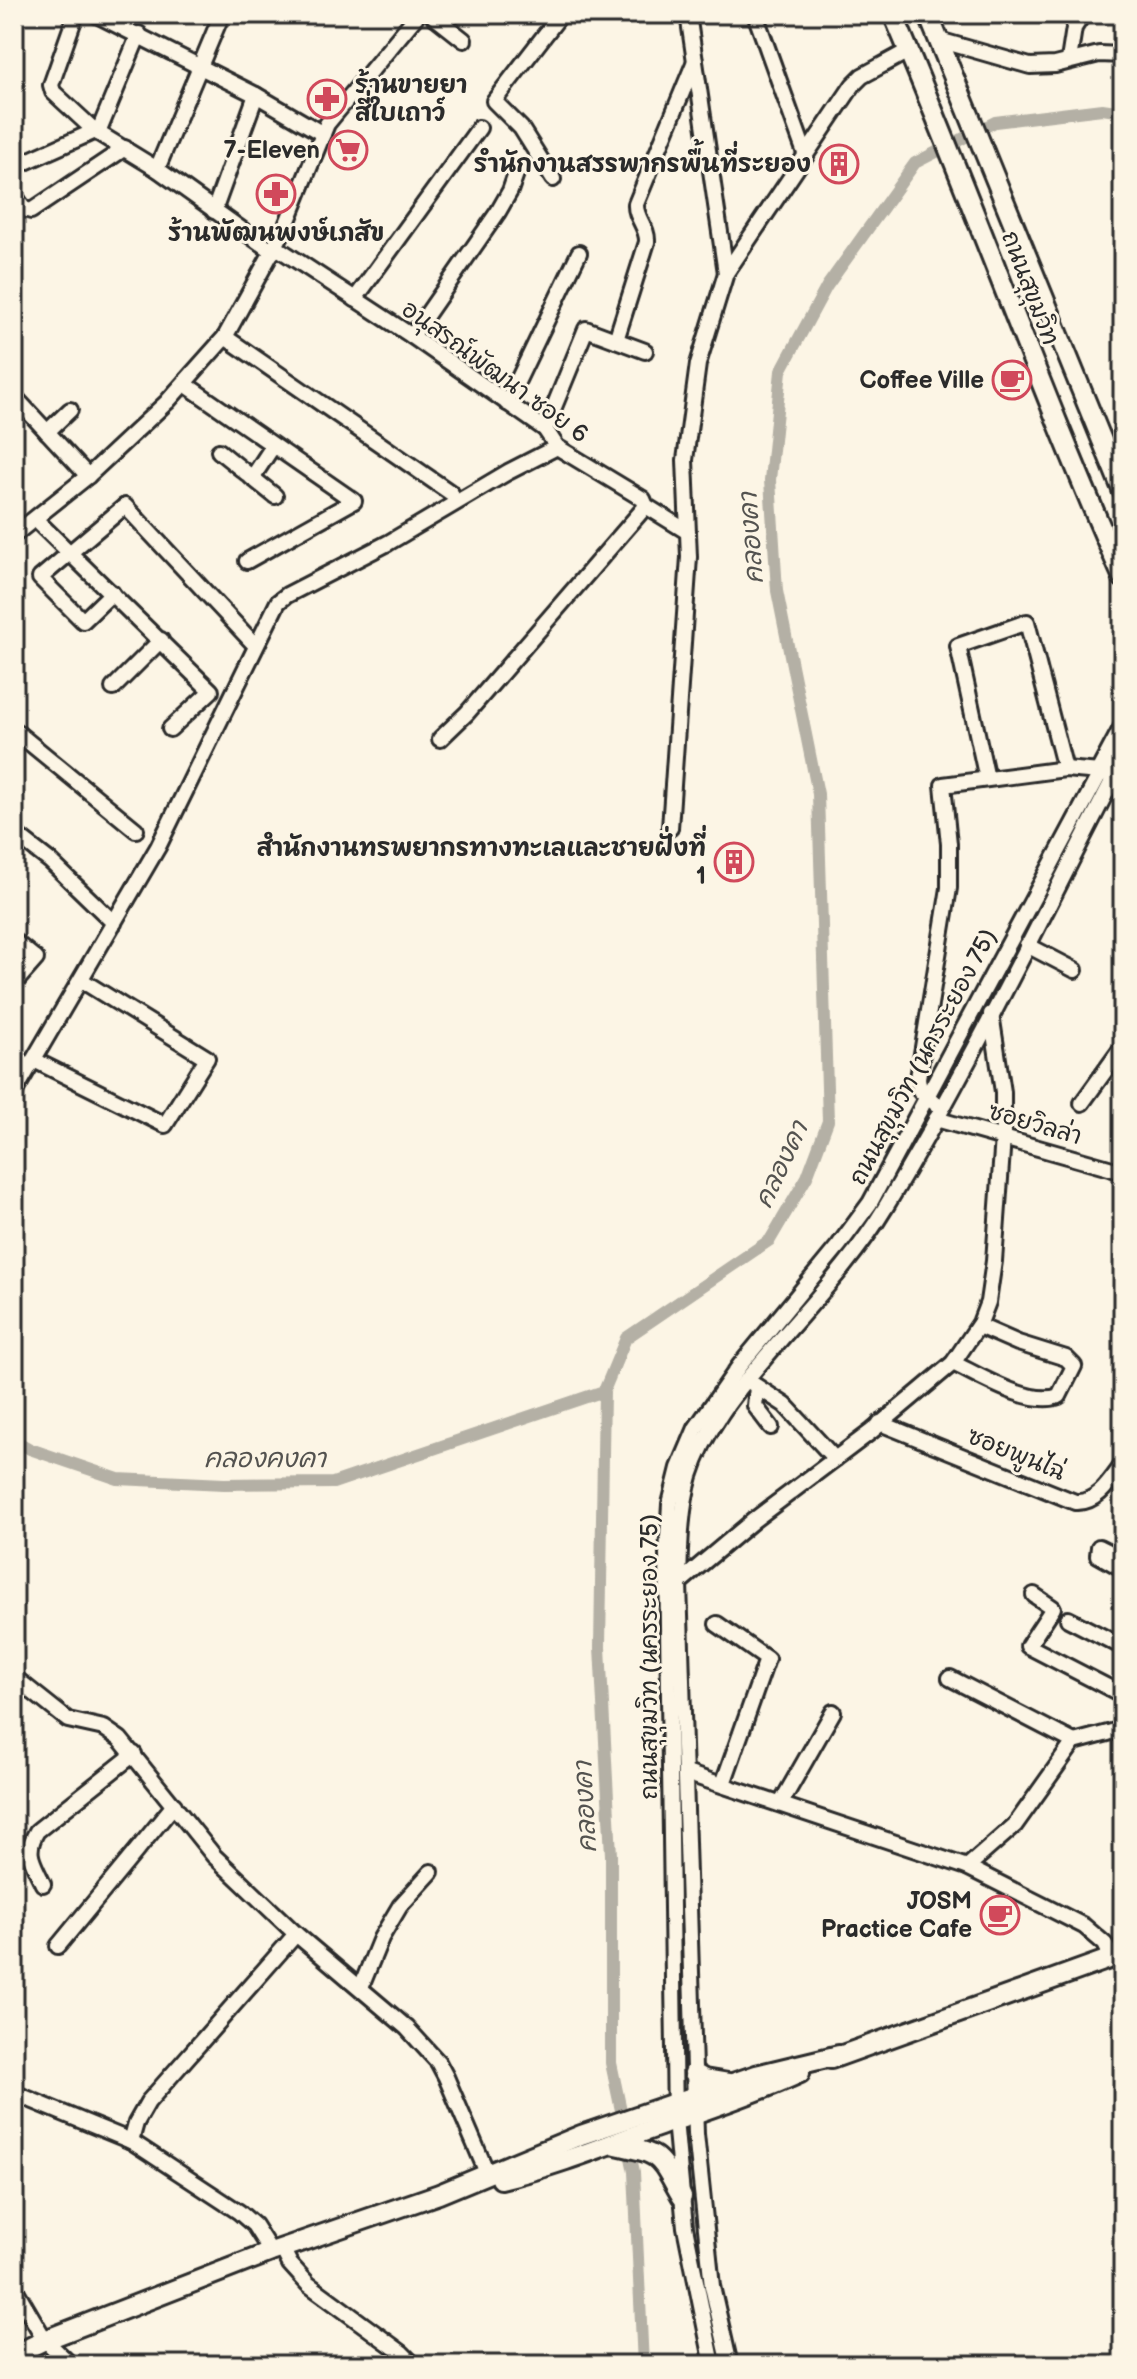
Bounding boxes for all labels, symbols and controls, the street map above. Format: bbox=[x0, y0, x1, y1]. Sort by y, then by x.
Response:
place label: ร้านขายยา สี่ใบเถาว์ bbox=[355, 68, 467, 128]
pharmacy icon: ร้านขายยา สี่ใบเถาว์ bbox=[306, 78, 348, 120]
supermarket icon: 7-Eleven bbox=[327, 129, 369, 171]
place label: 7-Eleven bbox=[223, 136, 320, 165]
place label: รำนักงานสรรพากรพื้นที่ระยอง bbox=[474, 138, 811, 179]
building icon: รำนักงานสรรพากรพื้นที่ระยอง bbox=[818, 143, 860, 185]
pharmacy icon: ร้านพัฒนพงษ์เภสัข bbox=[255, 173, 297, 215]
place label: ร้านพัฒนพงษ์เภสัข bbox=[168, 216, 384, 248]
street label: ถนนสุขุมวิท bbox=[992, 227, 1065, 350]
street label: อนุสรณ์พัฒนา ซอย 6 bbox=[394, 293, 595, 452]
cafe icon: Coffee Ville bbox=[991, 359, 1033, 401]
place label: Coffee Ville bbox=[860, 366, 984, 395]
water label: คลองคา bbox=[733, 489, 771, 585]
place label: สำนักงานทรพยากรทางทะเลและชายฝั่งที่ 1 bbox=[256, 824, 706, 891]
building icon: สำนักงานทรพยากรทางทะเลและชายฝั่งที่ 1 bbox=[713, 841, 755, 883]
street label: ถนนสุขุมวิท (นครระยอง 75) bbox=[843, 924, 1006, 1191]
street label: ซอยวิลล่า bbox=[985, 1096, 1085, 1151]
water label: คลองคา bbox=[749, 1115, 816, 1213]
street label: ซอยพูนไฉ่ bbox=[962, 1419, 1070, 1489]
water label: คลองคงคา bbox=[204, 1444, 328, 1475]
street label: ถนนสุขุมวิท (นครระยอง 75) bbox=[635, 1514, 667, 1800]
water label: คลองคา bbox=[568, 1759, 604, 1854]
place label: JOSM Practice Cafe bbox=[821, 1887, 972, 1944]
cafe icon: JOSM Practice Cafe bbox=[979, 1894, 1021, 1936]

